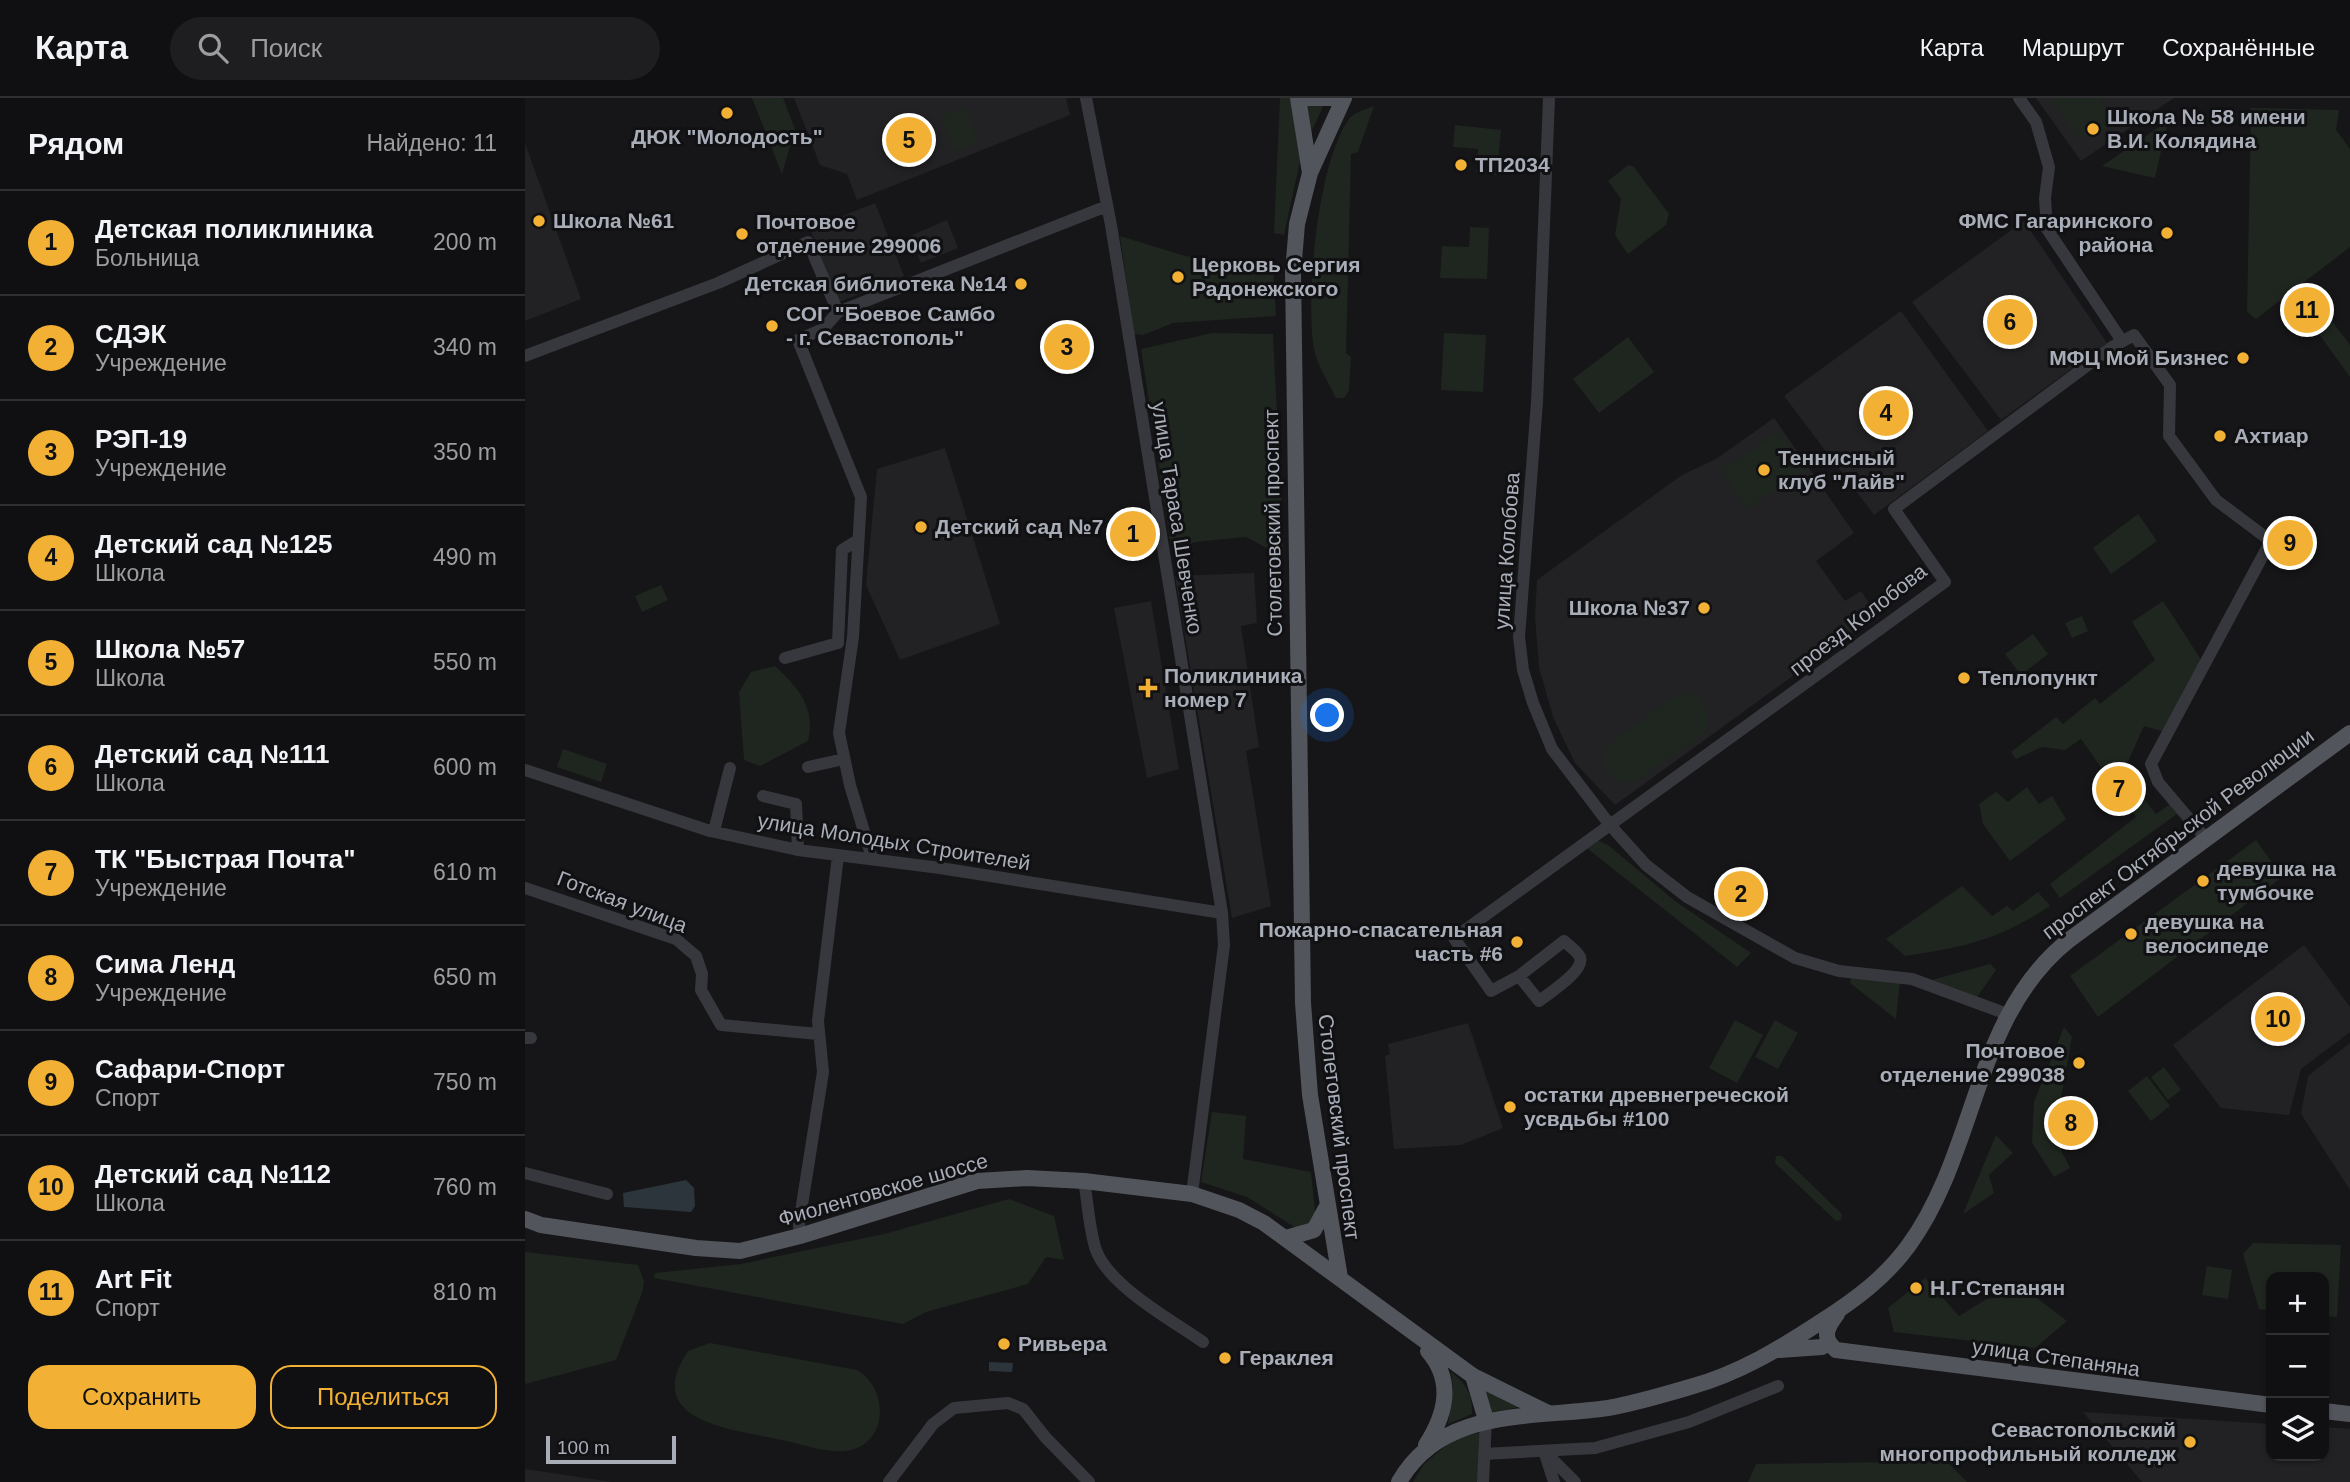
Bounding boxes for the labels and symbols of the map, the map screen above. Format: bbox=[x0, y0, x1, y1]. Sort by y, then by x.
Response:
marker: ДЮК "Молодость" bbox=[719, 105, 735, 121]
place label: Школа № 58 имени В.И. Колядина bbox=[2107, 105, 2306, 152]
pin: 5 bbox=[886, 114, 932, 166]
marker: Школа № 58 имени В.И. Колядина bbox=[2085, 121, 2101, 137]
place label: ДЮК "Молодость" bbox=[631, 125, 823, 148]
place label: ТП2034 bbox=[1475, 153, 1550, 176]
marker: ТП2034 bbox=[1453, 157, 1469, 173]
place label: Школа №61 bbox=[553, 209, 675, 232]
place label: ФМС Гагаринского района bbox=[1958, 209, 2153, 256]
place label: Почтовое отделение 299006 bbox=[756, 210, 941, 257]
marker: Школа №61 bbox=[531, 213, 547, 229]
marker: ФМС Гагаринского района bbox=[2159, 225, 2175, 241]
marker: Почтовое отделение 299006 bbox=[734, 226, 750, 242]
place label: Церковь Сергия Радонежского bbox=[1192, 253, 1360, 300]
marker: Церковь Сергия Радонежского bbox=[1170, 269, 1186, 285]
place label: Детская библиотека №14 bbox=[745, 272, 1007, 295]
marker: Детская библиотека №14 bbox=[1013, 276, 1029, 292]
pin: 11 bbox=[2284, 284, 2330, 336]
pin: 6 bbox=[1987, 296, 2033, 348]
place label: СОГ "Боевое Самбо - г. Севастополь" bbox=[786, 302, 995, 349]
marker: СОГ "Боевое Самбо - г. Севастополь" bbox=[764, 318, 780, 334]
pin: 3 bbox=[1044, 321, 1090, 373]
place label: МФЦ Мой Бизнес bbox=[2049, 346, 2229, 369]
marker: МФЦ Мой Бизнес bbox=[2235, 350, 2251, 366]
pin: 4 bbox=[1863, 387, 1909, 439]
street label: улица Тараса Шевченко bbox=[1148, 400, 1207, 636]
street label: Столетовский проспект bbox=[1259, 409, 1286, 637]
place label: Ахтиар bbox=[2234, 424, 2309, 447]
marker: Ахтиар bbox=[2212, 428, 2228, 444]
place label: Теннисный клуб "Лайв" bbox=[1778, 446, 1905, 493]
marker: Теннисный клуб "Лайв" bbox=[1756, 462, 1772, 478]
street label: улица Колобова bbox=[1490, 471, 1523, 630]
pin: 1 bbox=[1110, 508, 1156, 560]
place label: Детский сад №7 bbox=[935, 515, 1103, 538]
pin: 9 bbox=[2267, 517, 2313, 569]
marker: Детский сад №7 bbox=[913, 519, 929, 535]
street label: проезд Колобова bbox=[1785, 559, 1931, 680]
place label: Школа №37 bbox=[1569, 596, 1690, 619]
marker: Школа №37 bbox=[1696, 600, 1712, 616]
place label: Поликлиника номер 7 bbox=[1164, 664, 1303, 711]
place label: Теплопункт bbox=[1978, 666, 2098, 689]
marker: Теплопункт bbox=[1956, 670, 1972, 686]
marker: Поликлиника номер 7 bbox=[1138, 678, 1158, 698]
your location bbox=[1310, 698, 1344, 732]
street label: проспект Октябрьской Революции bbox=[2037, 724, 2318, 943]
pin: 7 bbox=[2096, 763, 2142, 815]
street label: улица Молодых Строителей bbox=[756, 809, 1032, 874]
place label: девушка на тумбочке bbox=[2217, 857, 2336, 904]
street label: Готская улица bbox=[554, 866, 691, 937]
pin: 2 bbox=[1718, 868, 1764, 920]
marker: девушка на тумбочке bbox=[2195, 873, 2211, 889]
place label: девушка на велосипеде bbox=[2145, 910, 2269, 957]
place label: Пожарно-спасательная часть #6 bbox=[1259, 918, 1503, 965]
marker: девушка на велосипеде bbox=[2123, 926, 2139, 942]
marker: Пожарно-спасательная часть #6 bbox=[1509, 934, 1525, 950]
pin: 10 bbox=[2255, 993, 2301, 1045]
street label: Столетовский проспект bbox=[1314, 1013, 1365, 1242]
place label: Почтовое отделение 299038 bbox=[1880, 1039, 2065, 1086]
marker: Почтовое отделение 299038 bbox=[2071, 1055, 2087, 1071]
place label: остатки древнегреческой усвдьбы #100 bbox=[1524, 1083, 1789, 1130]
pin: 8 bbox=[2048, 1097, 2094, 1149]
marker: остатки древнегреческой усвдьбы #100 bbox=[1502, 1099, 1518, 1115]
street label: Фиолентовское шоссе bbox=[776, 1149, 990, 1230]
place label: Н.Г.Степанян bbox=[1930, 1276, 2065, 1299]
marker: Н.Г.Степанян bbox=[1908, 1280, 1924, 1296]
place label: Ривьера bbox=[1018, 1332, 1107, 1355]
street label: улица Степаняна bbox=[1971, 1334, 2142, 1381]
marker: Ривьера bbox=[996, 1336, 1012, 1352]
place label: Гераклея bbox=[1239, 1346, 1334, 1369]
marker: Гераклея bbox=[1217, 1350, 1233, 1366]
place label: Севастопольский многопрофильный колледж bbox=[1880, 1418, 2177, 1465]
scale bar bbox=[546, 1433, 675, 1465]
marker: Севастопольский многопрофильный колледж bbox=[2182, 1434, 2198, 1450]

